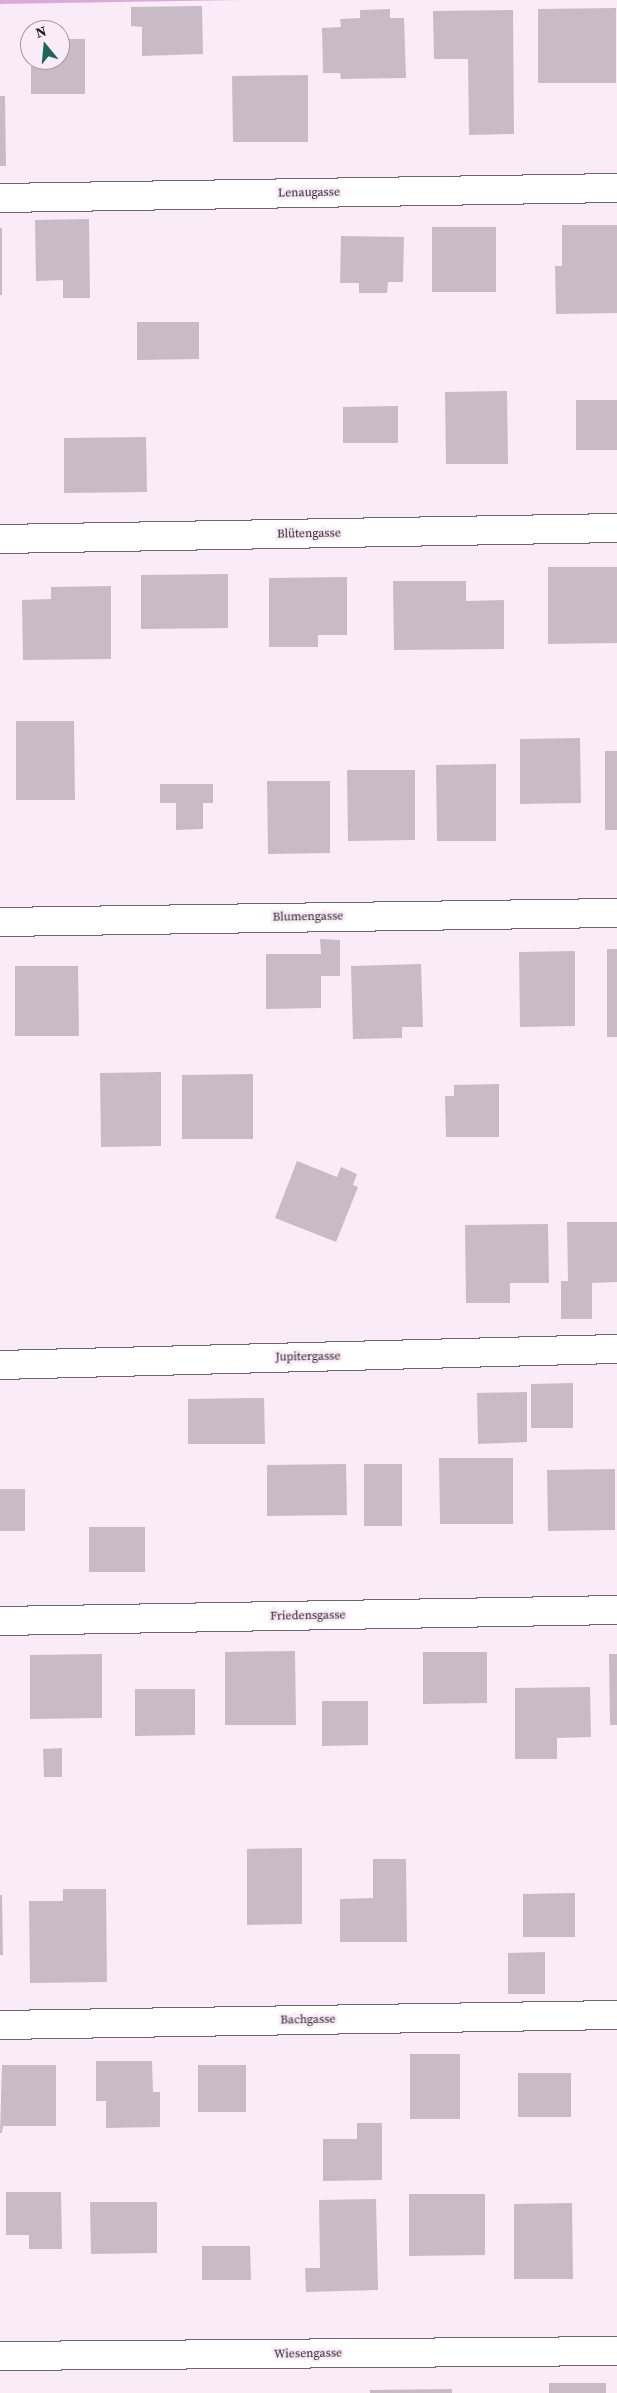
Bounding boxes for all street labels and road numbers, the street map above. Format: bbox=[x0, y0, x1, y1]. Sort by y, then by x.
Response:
street label: Lenaugasse bbox=[278, 185, 340, 201]
street label: Blütengasse bbox=[277, 526, 341, 542]
street label: Blumengasse bbox=[273, 909, 343, 925]
street label: Jupitergasse bbox=[275, 1349, 341, 1365]
street label: Friedensgasse bbox=[270, 1608, 346, 1624]
street label: Bachgasse bbox=[280, 2012, 336, 2028]
street label: Wiesengasse bbox=[274, 2346, 342, 2362]

